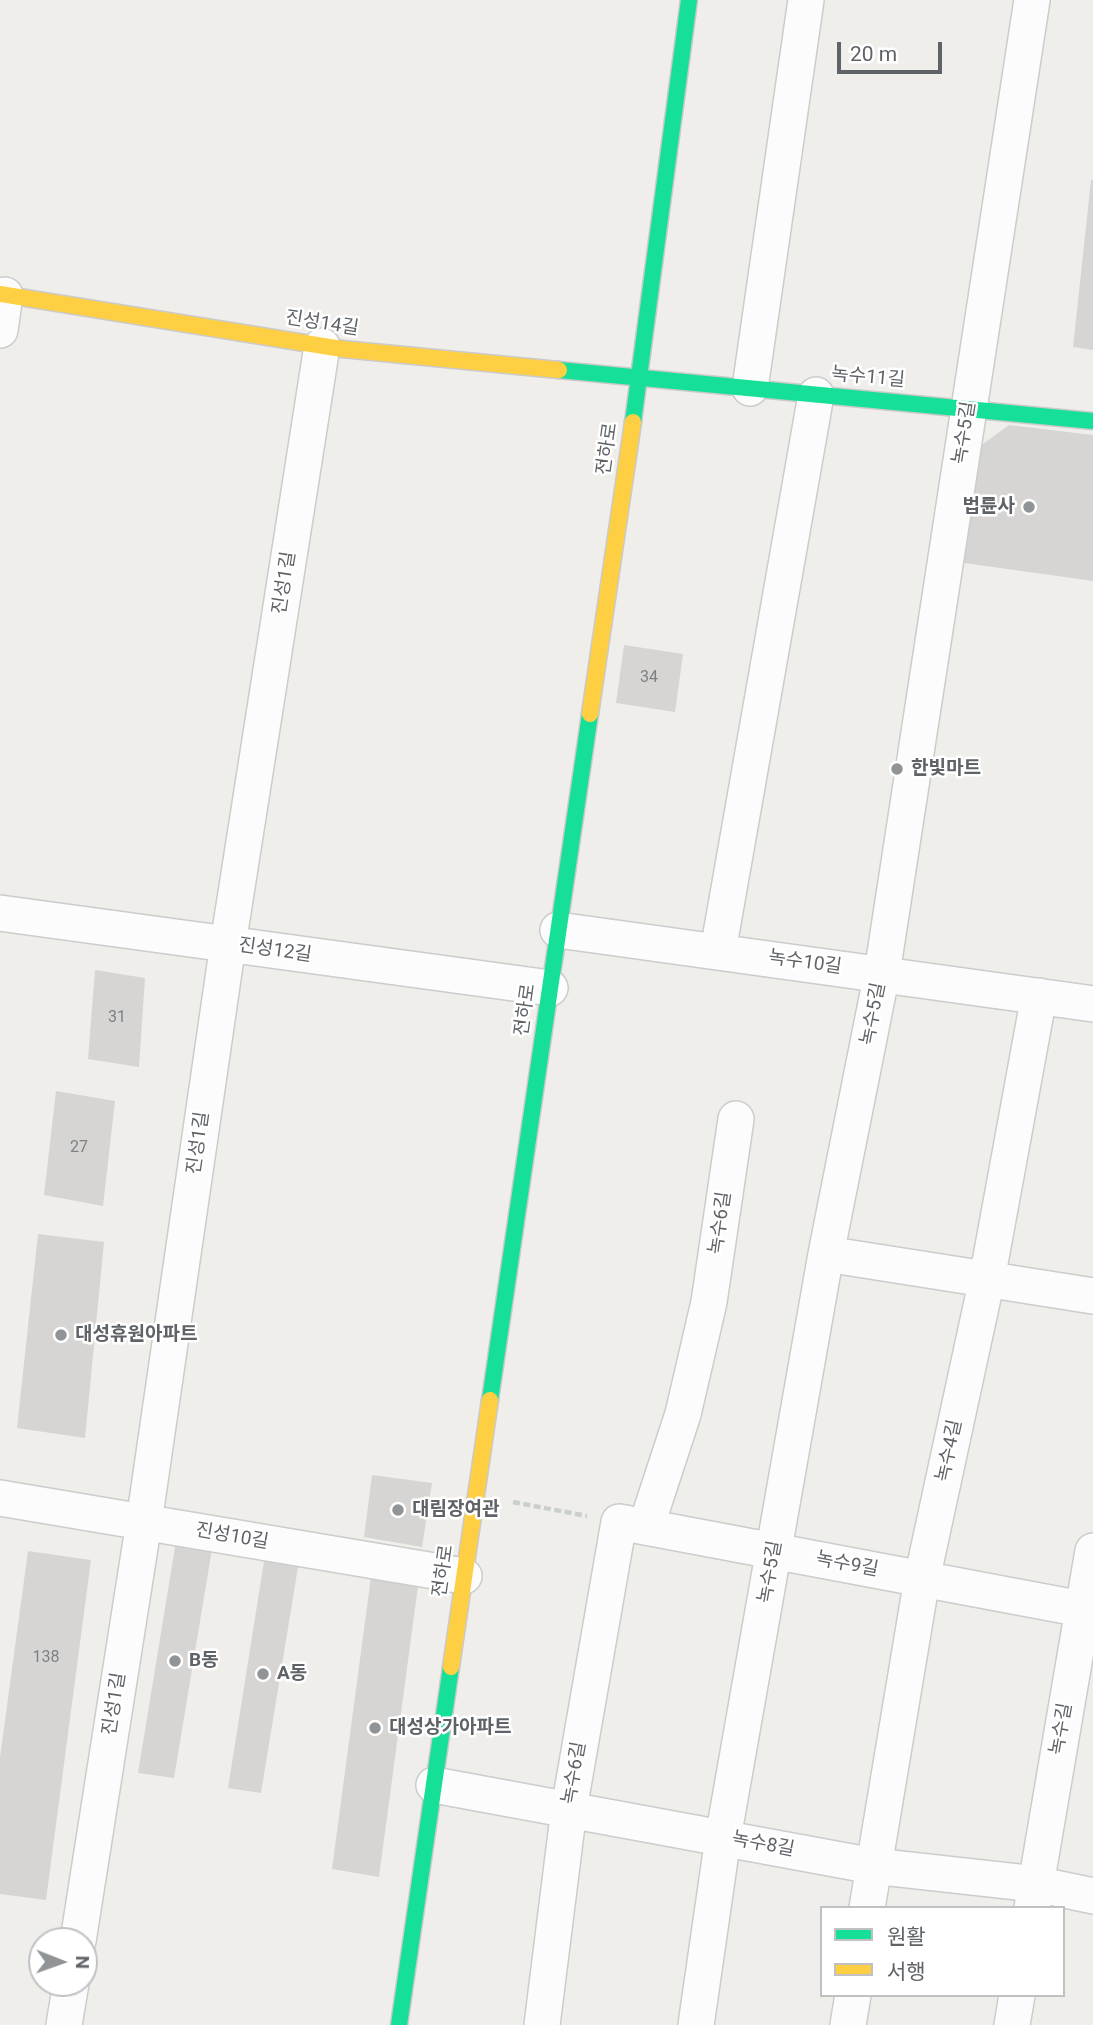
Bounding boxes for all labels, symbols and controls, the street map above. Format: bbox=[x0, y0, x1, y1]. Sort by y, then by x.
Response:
scale bar bbox=[841, 28, 946, 72]
text: 20 m bbox=[850, 42, 897, 66]
street label: 진성14길 bbox=[284, 307, 360, 341]
street label: 녹수11길 bbox=[830, 363, 906, 393]
street label: 녹수5길 bbox=[949, 400, 981, 466]
street label: 전하로 bbox=[593, 421, 623, 477]
place label: 법륜사 bbox=[963, 496, 1015, 518]
marker: 법륜사 bbox=[1021, 499, 1037, 515]
street label: 진성1길 bbox=[269, 550, 301, 616]
house number: 34 bbox=[640, 668, 658, 688]
place label: 한빛마트 bbox=[911, 758, 981, 780]
marker: 한빛마트 bbox=[889, 761, 905, 777]
street label: 진성12길 bbox=[237, 935, 313, 967]
street label: 녹수10길 bbox=[767, 947, 843, 979]
street label: 녹수5길 bbox=[857, 981, 891, 1047]
street label: 전하로 bbox=[511, 982, 541, 1038]
house number: 31 bbox=[108, 1008, 126, 1028]
street label: 진성1길 bbox=[183, 1110, 215, 1176]
house number: 27 bbox=[70, 1138, 88, 1158]
street label: 녹수6길 bbox=[705, 1190, 737, 1256]
place label: 대성휴원아파트 bbox=[75, 1324, 197, 1346]
marker: 대성휴원아파트 bbox=[53, 1327, 69, 1343]
street label: 녹수4길 bbox=[932, 1418, 968, 1484]
place label: 대림장여관 bbox=[412, 1499, 499, 1521]
marker: 대림장여관 bbox=[390, 1502, 406, 1518]
street label: 진성10길 bbox=[194, 1519, 270, 1555]
street label: 녹수5길 bbox=[754, 1539, 788, 1605]
street label: 전하로 bbox=[429, 1543, 459, 1599]
street label: 녹수9길 bbox=[814, 1548, 880, 1582]
house number: 138 bbox=[33, 1648, 59, 1668]
place label: B동 bbox=[189, 1650, 219, 1672]
marker: B동 bbox=[167, 1653, 183, 1669]
place label: A동 bbox=[277, 1663, 307, 1685]
marker: A동 bbox=[255, 1666, 271, 1682]
street label: 진성1길 bbox=[99, 1671, 131, 1737]
street label: 녹수길 bbox=[1046, 1701, 1078, 1757]
place label: 대성상가아파트 bbox=[389, 1717, 511, 1739]
marker: 대성상가아파트 bbox=[367, 1720, 383, 1736]
street label: 녹수6길 bbox=[558, 1740, 592, 1806]
street label: 녹수8길 bbox=[730, 1828, 796, 1862]
legend bbox=[820, 1906, 1065, 1997]
text: 원활 bbox=[887, 1925, 926, 1949]
north arrow bbox=[28, 1927, 98, 1997]
text: N bbox=[71, 1955, 94, 1969]
text: 서행 bbox=[887, 1960, 926, 1984]

